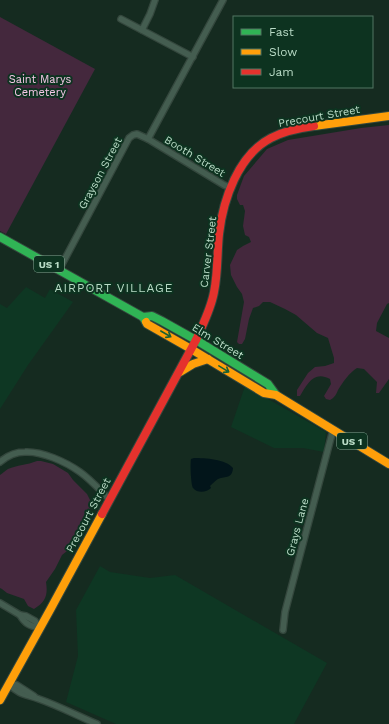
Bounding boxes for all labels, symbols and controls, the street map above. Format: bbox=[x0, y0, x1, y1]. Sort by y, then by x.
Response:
legend bbox=[233, 16, 373, 88]
text: Fast bbox=[269, 25, 294, 39]
text: Slow bbox=[269, 45, 297, 59]
text: Jam bbox=[269, 65, 294, 79]
park label: Saint Marys Cemetery bbox=[9, 73, 71, 99]
street label: Precourt Street bbox=[277, 103, 361, 130]
street label: Booth Street bbox=[162, 133, 228, 180]
street label: Grayson Street bbox=[76, 135, 125, 212]
street label: Carver Street bbox=[198, 215, 219, 288]
road number: US 1 bbox=[34, 256, 64, 272]
district label: AIRPORT VILLAGE bbox=[55, 281, 173, 295]
street label: Elm Street bbox=[190, 321, 246, 362]
one-way arrow bbox=[159, 331, 171, 339]
one-way arrow bbox=[218, 366, 230, 374]
road number: US 1 bbox=[337, 433, 367, 449]
street label: Precourt Street bbox=[63, 475, 114, 555]
street label: Grays Lane bbox=[284, 497, 311, 557]

